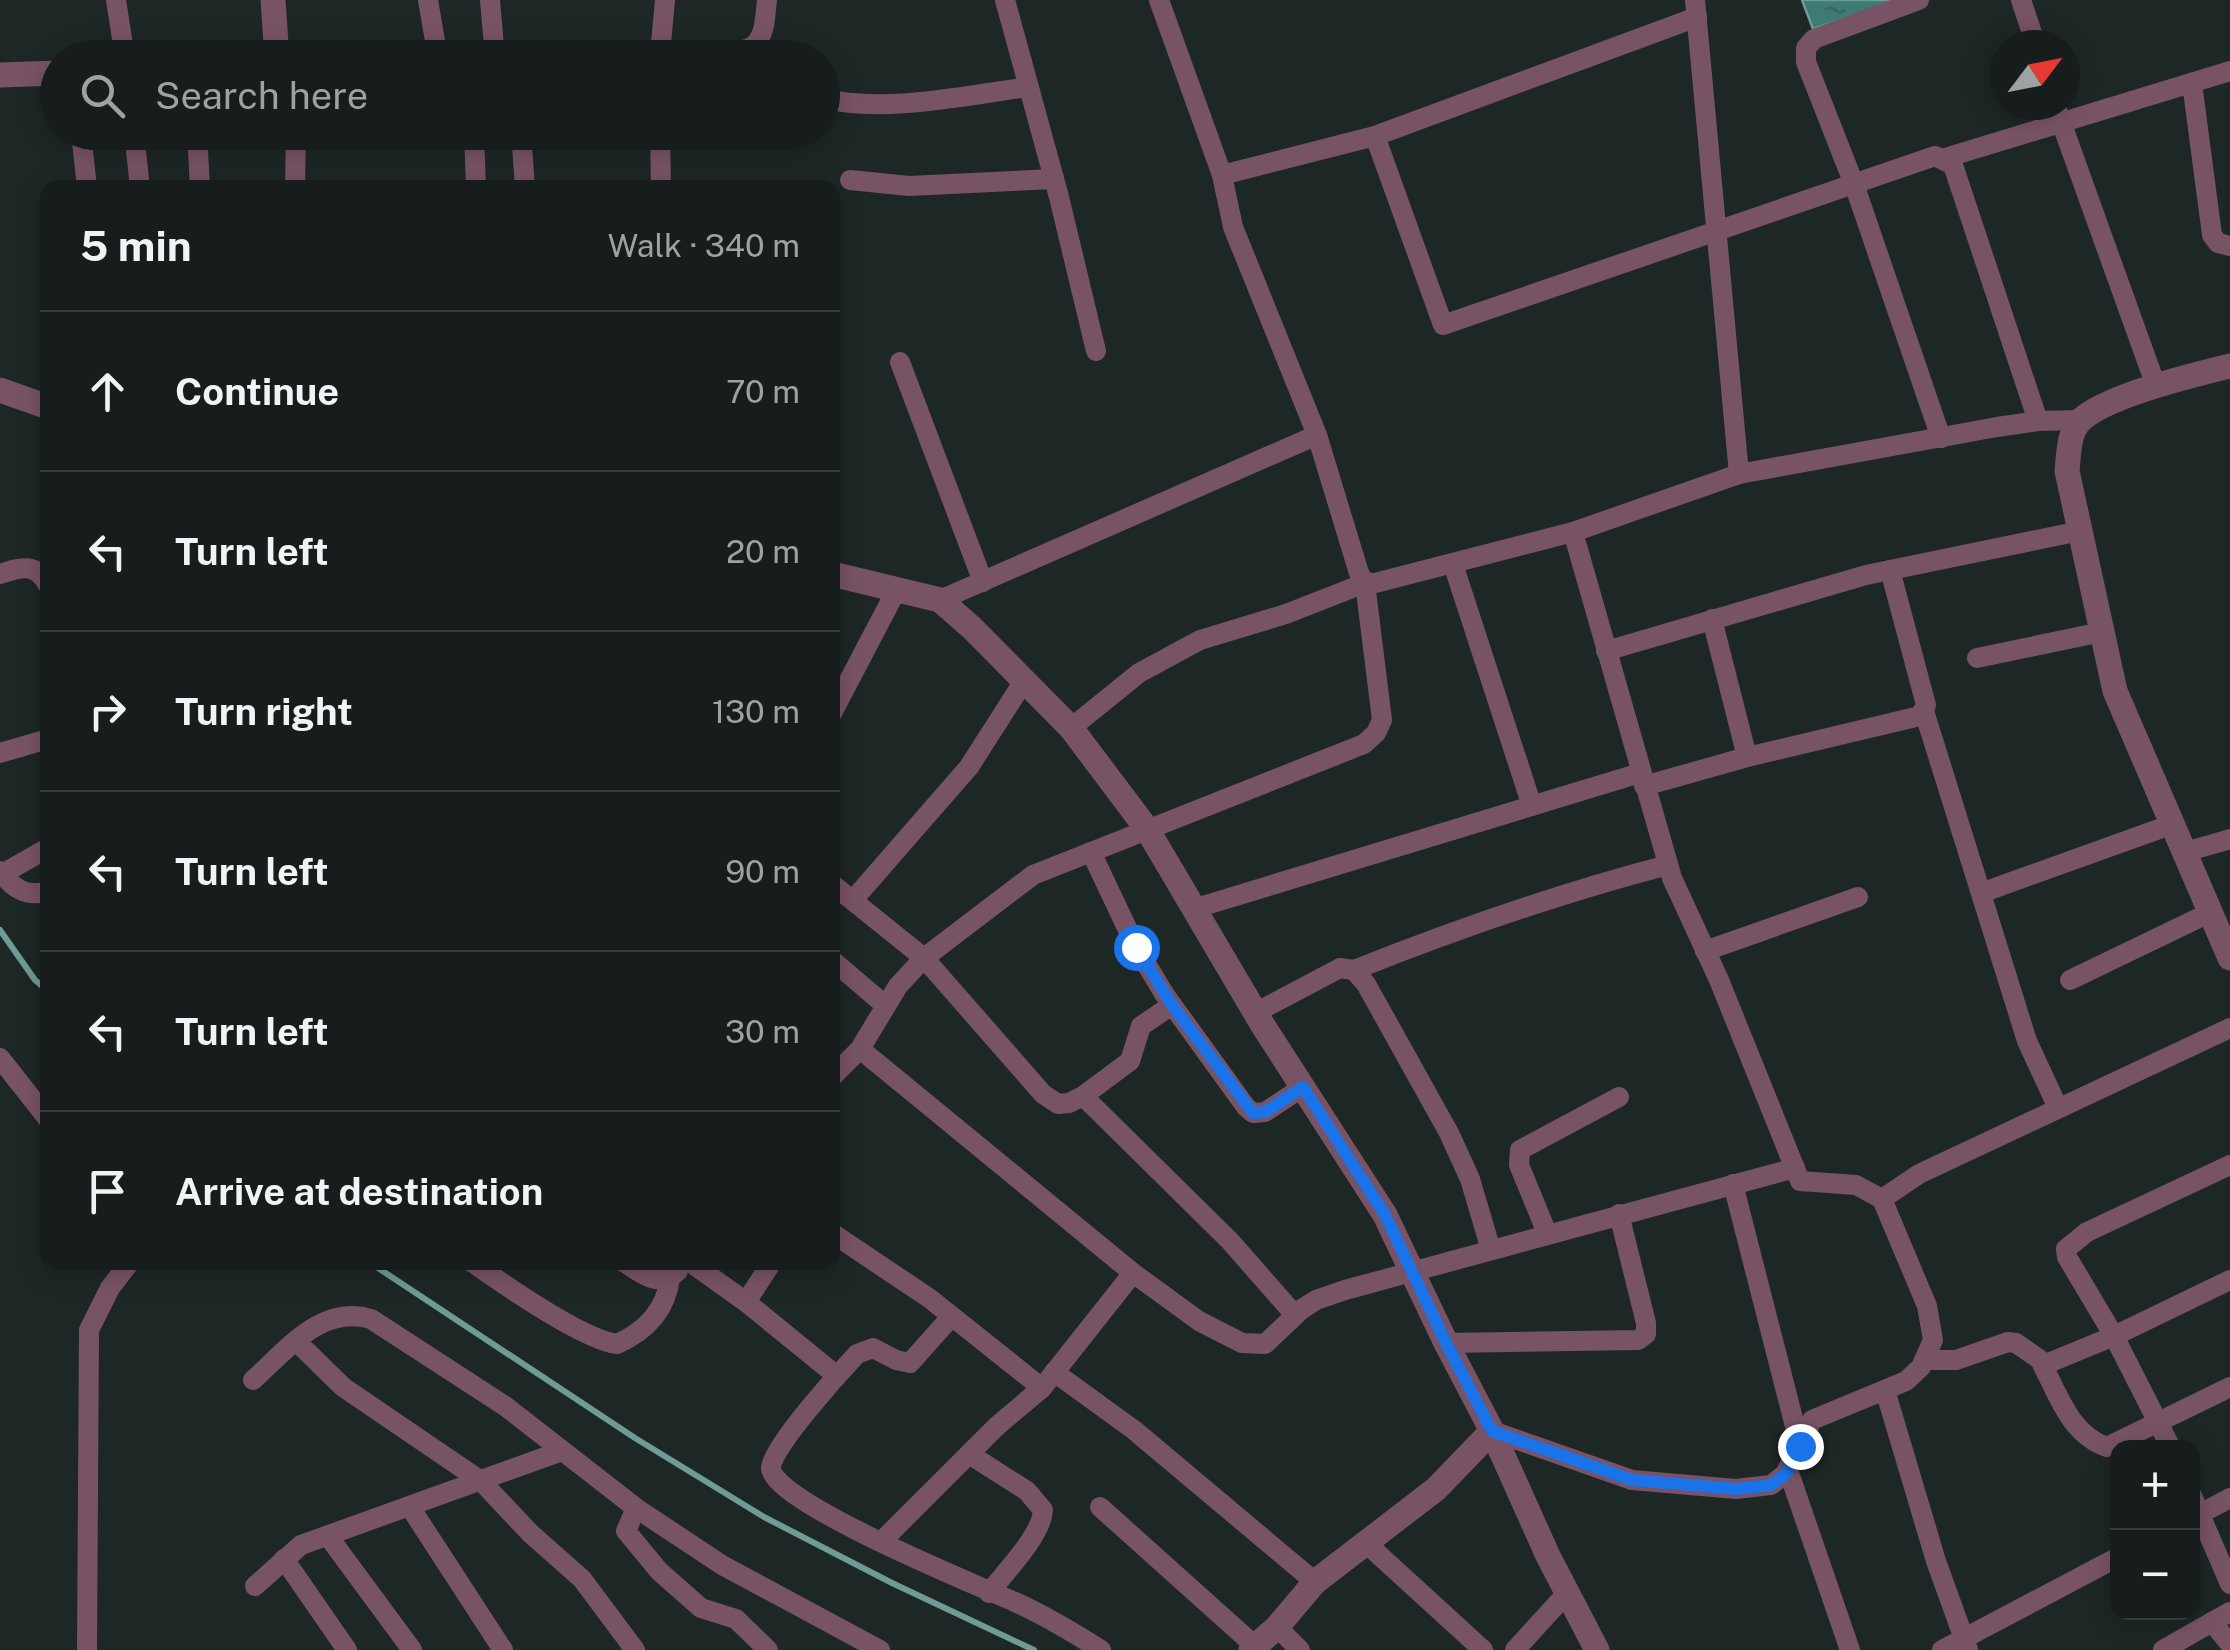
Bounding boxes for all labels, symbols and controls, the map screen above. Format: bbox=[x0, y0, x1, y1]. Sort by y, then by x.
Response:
north arrow bbox=[1990, 30, 2080, 120]
search box bbox=[40, 40, 840, 150]
icon: search bbox=[75, 68, 130, 123]
text: Search here bbox=[155, 73, 368, 118]
text: 5 min bbox=[80, 221, 192, 270]
text: Walk · 340 m bbox=[608, 227, 800, 264]
icon: ahead bbox=[80, 364, 135, 419]
text: Continue bbox=[175, 369, 339, 414]
text: 70 m bbox=[726, 373, 800, 410]
icon: left bbox=[80, 524, 135, 579]
text: Turn left bbox=[175, 529, 329, 574]
text: 20 m bbox=[726, 533, 800, 570]
icon: right bbox=[80, 684, 135, 739]
text: Turn right bbox=[175, 689, 353, 734]
text: 130 m bbox=[712, 693, 800, 730]
icon: left bbox=[80, 844, 135, 899]
text: Turn left bbox=[175, 849, 329, 894]
text: 90 m bbox=[725, 853, 800, 890]
route start bbox=[1114, 925, 1160, 971]
icon: left bbox=[80, 1004, 135, 1059]
text: Turn left bbox=[175, 1009, 329, 1054]
text: 30 m bbox=[725, 1013, 800, 1050]
icon: arrive bbox=[80, 1164, 135, 1219]
text: Arrive at destination bbox=[175, 1169, 543, 1214]
route end bbox=[1778, 1424, 1824, 1470]
map controls bbox=[2110, 1440, 2200, 1620]
button: + bbox=[2110, 1440, 2200, 1530]
button: − bbox=[2110, 1530, 2200, 1620]

